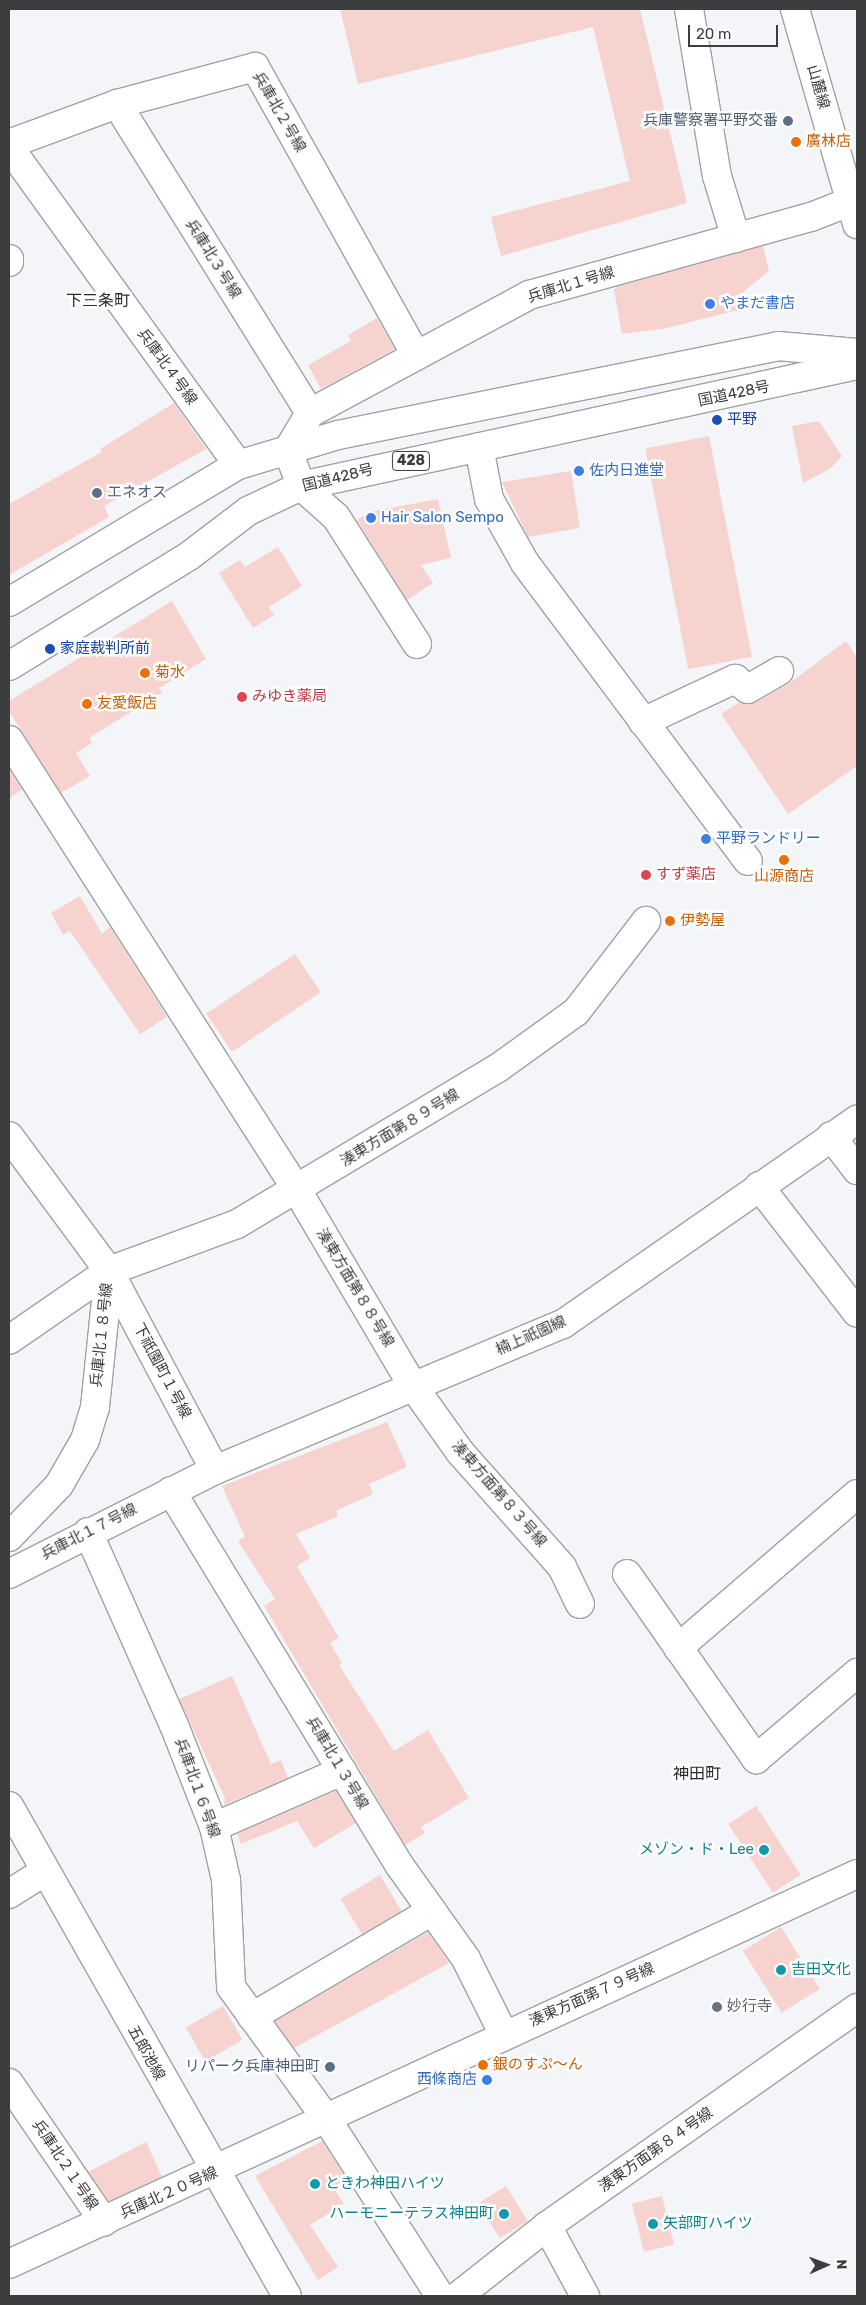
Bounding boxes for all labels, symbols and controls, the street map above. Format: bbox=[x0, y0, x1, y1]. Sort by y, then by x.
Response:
scale bar bbox=[691, 15, 781, 47]
text: 20 m bbox=[696, 25, 731, 43]
street label: 山麓線 bbox=[803, 63, 833, 111]
street label: 兵庫北２号線 bbox=[249, 69, 309, 155]
place label: 兵庫警察署平野交番 bbox=[643, 112, 778, 130]
marker: 兵庫警察署平野交番 bbox=[782, 115, 794, 127]
place label: 廣林店 bbox=[806, 133, 851, 151]
marker: 廣林店 bbox=[790, 136, 802, 148]
street label: 兵庫北３号線 bbox=[182, 216, 244, 302]
street label: 兵庫北１号線 bbox=[525, 263, 617, 307]
district label: 下三条町 bbox=[66, 291, 130, 311]
place label: やまだ書店 bbox=[720, 295, 795, 313]
marker: やまだ書店 bbox=[704, 298, 716, 310]
street label: 兵庫北４号線 bbox=[133, 325, 201, 409]
street label: 国道428号 bbox=[697, 378, 771, 410]
place label: 平野 bbox=[727, 411, 757, 429]
marker: 平野 bbox=[711, 414, 723, 426]
road number: 428 bbox=[391, 450, 431, 472]
street label: 国道428号 bbox=[301, 460, 375, 496]
place label: 佐内日進堂 bbox=[589, 462, 664, 480]
marker: 佐内日進堂 bbox=[573, 465, 585, 477]
place label: エネオス bbox=[107, 484, 167, 502]
marker: エネオス bbox=[91, 487, 103, 499]
place label: Hair Salon Sempo bbox=[381, 509, 504, 527]
marker: Hair Salon Sempo bbox=[365, 512, 377, 524]
place label: 家庭裁判所前 bbox=[60, 640, 150, 658]
marker: 家庭裁判所前 bbox=[44, 643, 56, 655]
place label: 菊水 bbox=[155, 664, 185, 682]
marker: 菊水 bbox=[139, 667, 151, 679]
place label: みゆき薬局 bbox=[252, 688, 327, 706]
marker: みゆき薬局 bbox=[236, 691, 248, 703]
place label: 友愛飯店 bbox=[97, 695, 157, 713]
marker: 友愛飯店 bbox=[81, 698, 93, 710]
place label: 平野ランドリー bbox=[716, 830, 821, 848]
marker: 平野ランドリー bbox=[700, 833, 712, 845]
marker: 山源商店 bbox=[778, 854, 790, 866]
place label: すず薬店 bbox=[656, 866, 716, 884]
place label: 山源商店 bbox=[754, 868, 814, 886]
marker: すず薬店 bbox=[640, 869, 652, 881]
place label: 伊勢屋 bbox=[680, 912, 725, 930]
marker: 伊勢屋 bbox=[664, 915, 676, 927]
street label: 湊東方面第８９号線 bbox=[338, 1086, 462, 1170]
street label: 湊東方面第８８号線 bbox=[313, 1226, 397, 1350]
street label: 兵庫北１８号線 bbox=[88, 1282, 116, 1388]
street label: 楠上祇園線 bbox=[493, 1313, 569, 1359]
street label: 下祇園町１号線 bbox=[129, 1320, 195, 1422]
street label: 湊東方面第８３号線 bbox=[448, 1437, 550, 1551]
street label: 兵庫北１７号線 bbox=[38, 1500, 140, 1564]
street label: 兵庫北１３号線 bbox=[302, 1713, 372, 1813]
street label: 兵庫北１６号線 bbox=[171, 1736, 223, 1840]
district label: 神田町 bbox=[673, 1764, 721, 1784]
place label: メゾン・ド・Lee bbox=[639, 1841, 754, 1859]
marker: メゾン・ド・Lee bbox=[758, 1844, 770, 1856]
street label: 湊東方面第７９号線 bbox=[527, 1959, 657, 2031]
place label: 吉田文化 bbox=[791, 1961, 851, 1979]
marker: 吉田文化 bbox=[775, 1964, 787, 1976]
place label: 妙行寺 bbox=[727, 1998, 772, 2016]
marker: 妙行寺 bbox=[711, 2001, 723, 2013]
street label: 五郎池線 bbox=[124, 2022, 168, 2084]
place label: 銀のすぷ〜ん bbox=[493, 2056, 583, 2074]
place label: リパーク兵庫神田町 bbox=[185, 2058, 320, 2076]
marker: 銀のすぷ〜ん bbox=[477, 2059, 489, 2071]
marker: リパーク兵庫神田町 bbox=[324, 2061, 336, 2073]
place label: 西條商店 bbox=[417, 2071, 477, 2089]
marker: 西條商店 bbox=[481, 2074, 493, 2086]
street label: 湊東方面第８４号線 bbox=[596, 2104, 716, 2196]
street label: 兵庫北２１号線 bbox=[28, 2116, 102, 2214]
street label: 兵庫北２０号線 bbox=[117, 2163, 221, 2223]
place label: ときわ神田ハイツ bbox=[325, 2175, 445, 2193]
marker: ときわ神田ハイツ bbox=[309, 2178, 321, 2190]
place label: ハーモニーテラス神田町 bbox=[329, 2205, 494, 2223]
marker: ハーモニーテラス神田町 bbox=[498, 2208, 510, 2220]
place label: 矢部町ハイツ bbox=[663, 2215, 753, 2233]
marker: 矢部町ハイツ bbox=[647, 2218, 659, 2230]
north arrow bbox=[801, 2240, 851, 2290]
text: N bbox=[833, 2259, 850, 2270]

